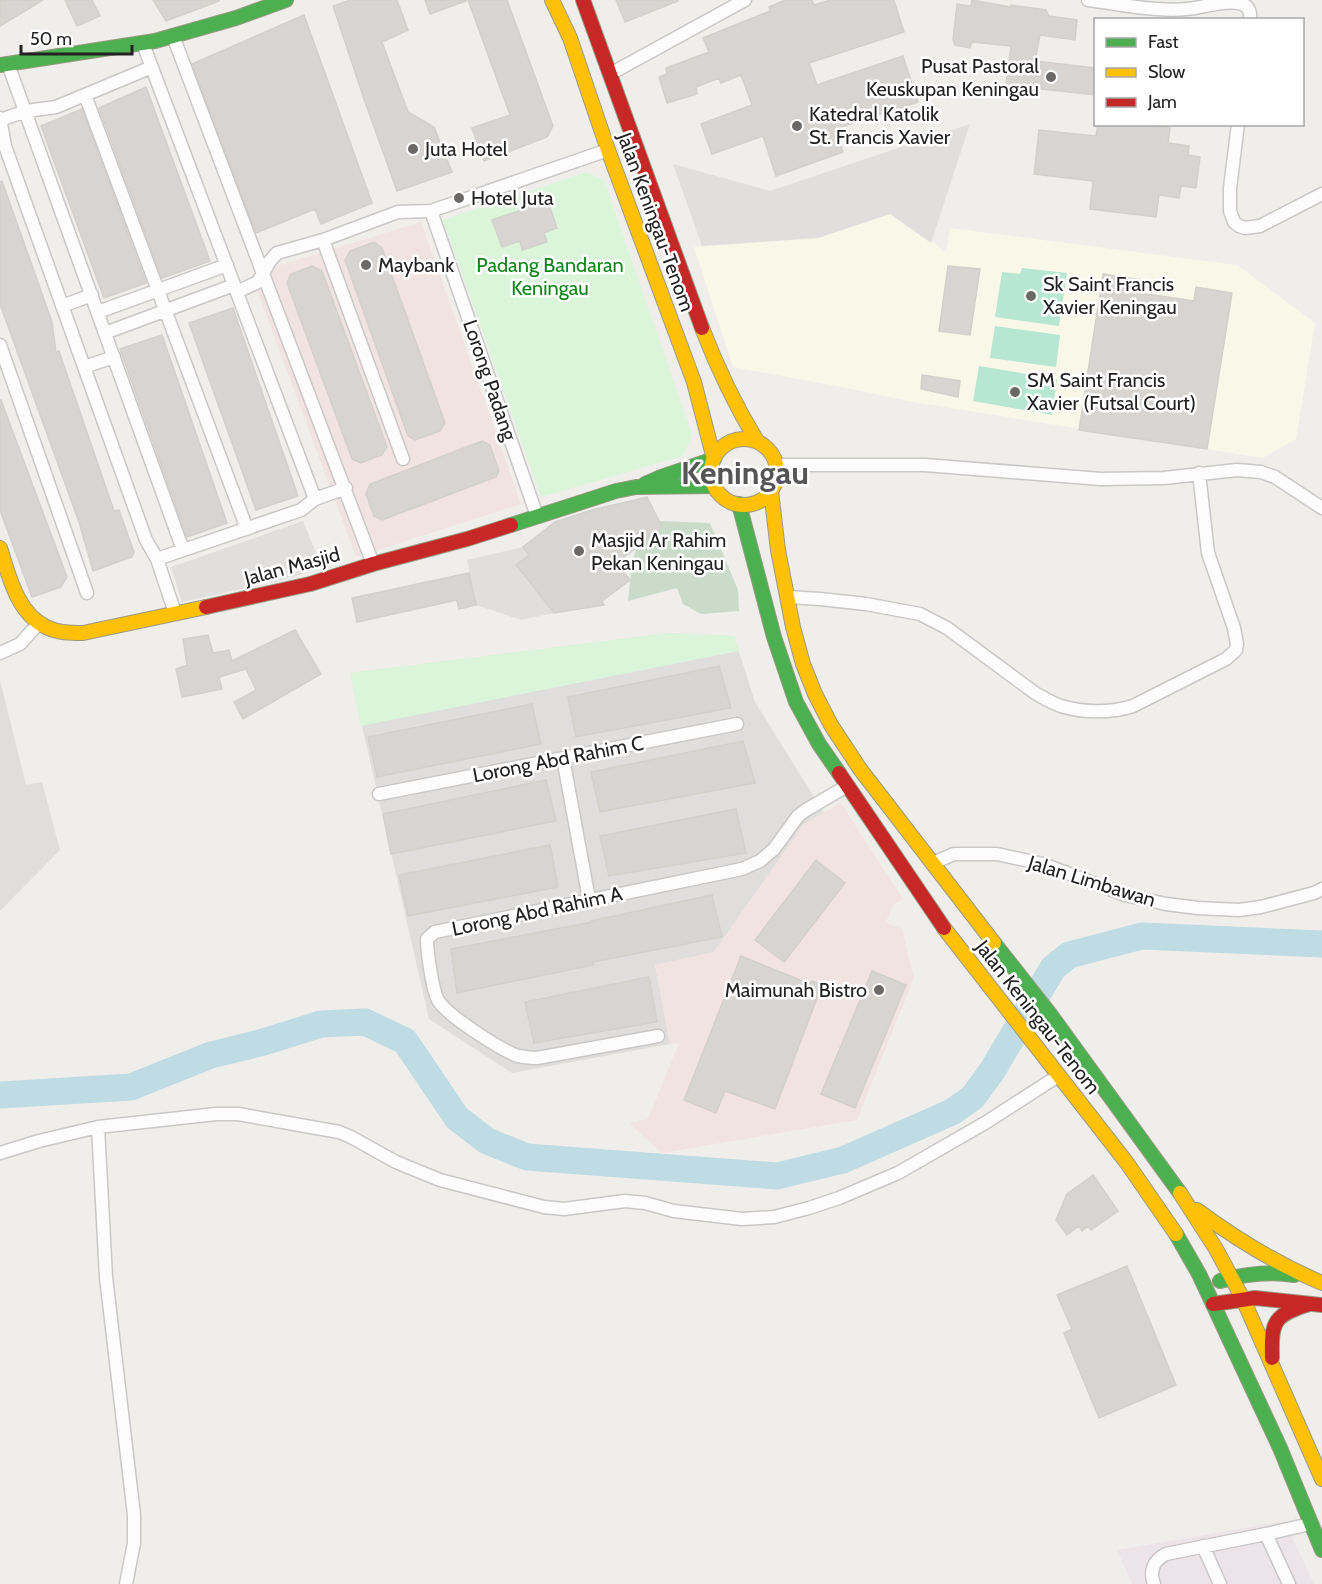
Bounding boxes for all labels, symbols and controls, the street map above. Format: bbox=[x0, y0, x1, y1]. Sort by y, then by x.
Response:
scale bar bbox=[21, 18, 132, 56]
legend bbox=[1094, 18, 1304, 126]
text: 50 m bbox=[30, 28, 72, 50]
text: Fast bbox=[1148, 31, 1179, 53]
place label: Pusat Pastoral Keuskupan Keningau bbox=[866, 54, 1039, 101]
text: Slow bbox=[1148, 61, 1185, 83]
marker: Pusat Pastoral Keuskupan Keningau bbox=[1044, 70, 1058, 84]
text: Jam bbox=[1147, 91, 1177, 113]
place label: Katedral Katolik St. Francis Xavier bbox=[809, 102, 951, 149]
marker: Katedral Katolik St. Francis Xavier bbox=[790, 119, 804, 133]
street label: Jalan Keningau-Tenom bbox=[612, 128, 700, 315]
place label: Juta Hotel bbox=[424, 137, 508, 161]
marker: Juta Hotel bbox=[406, 142, 420, 156]
place label: Hotel Juta bbox=[471, 186, 554, 210]
marker: Hotel Juta bbox=[452, 191, 466, 205]
place label: Maybank bbox=[378, 253, 454, 277]
park label: Padang Bandaran Keningau bbox=[476, 253, 624, 300]
marker: Maybank bbox=[359, 258, 373, 272]
place label: Sk Saint Francis Xavier Keningau bbox=[1043, 272, 1177, 319]
marker: Sk Saint Francis Xavier Keningau bbox=[1024, 289, 1038, 303]
street label: Lorong Padang bbox=[458, 316, 522, 445]
place label: SM Saint Francis Xavier (Futsal Court) bbox=[1027, 368, 1196, 415]
marker: SM Saint Francis Xavier (Futsal Court) bbox=[1008, 385, 1022, 399]
district label: Keningau bbox=[681, 453, 809, 492]
place label: Masjid Ar Rahim Pekan Keningau bbox=[591, 528, 726, 575]
street label: Jalan Masjid bbox=[241, 542, 342, 591]
marker: Masjid Ar Rahim Pekan Keningau bbox=[572, 544, 586, 558]
street label: Lorong Abd Rahim C bbox=[471, 731, 645, 787]
street label: Jalan Limbawan bbox=[1024, 850, 1159, 912]
street label: Lorong Abd Rahim A bbox=[450, 881, 625, 941]
street label: Jalan Keningau-Tenom bbox=[970, 934, 1106, 1099]
place label: Maimunah Bistro bbox=[725, 978, 867, 1002]
marker: Maimunah Bistro bbox=[872, 983, 886, 997]

